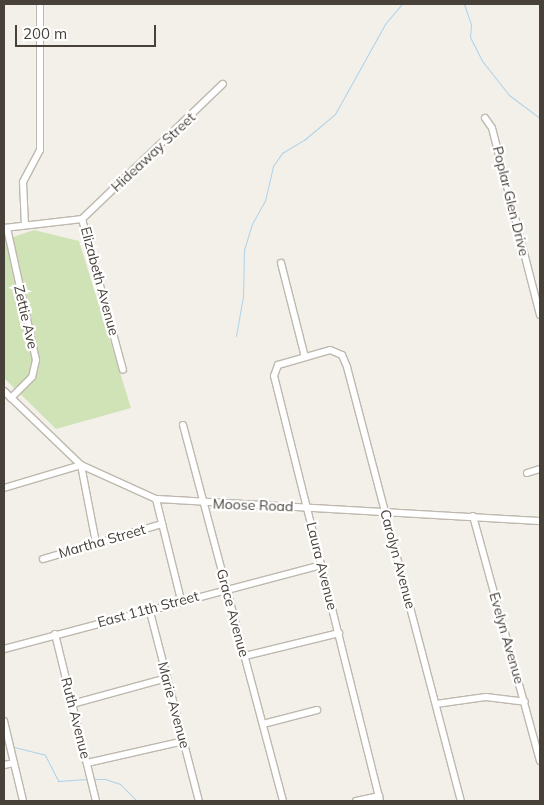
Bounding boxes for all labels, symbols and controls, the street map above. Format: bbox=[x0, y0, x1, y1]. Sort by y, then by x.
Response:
scale bar bbox=[18, 15, 159, 47]
text: 200 m bbox=[23, 24, 67, 43]
street label: Hideaway Street bbox=[108, 109, 198, 195]
street label: Poplar Glen Drive bbox=[489, 144, 533, 258]
street label: Elizabeth Avenue bbox=[77, 225, 123, 337]
street label: Zettie Ave bbox=[11, 284, 41, 350]
street label: Moose Road bbox=[212, 495, 294, 515]
street label: Carolyn Avenue bbox=[377, 508, 419, 610]
street label: Laura Avenue bbox=[303, 520, 341, 612]
street label: Martha Street bbox=[57, 521, 147, 561]
street label: Grace Avenue bbox=[213, 567, 253, 659]
street label: East 11th Street bbox=[95, 587, 201, 631]
street label: Evelyn Avenue bbox=[486, 590, 528, 686]
street label: Marie Avenue bbox=[154, 660, 194, 750]
street label: Ruth Avenue bbox=[58, 676, 94, 760]

